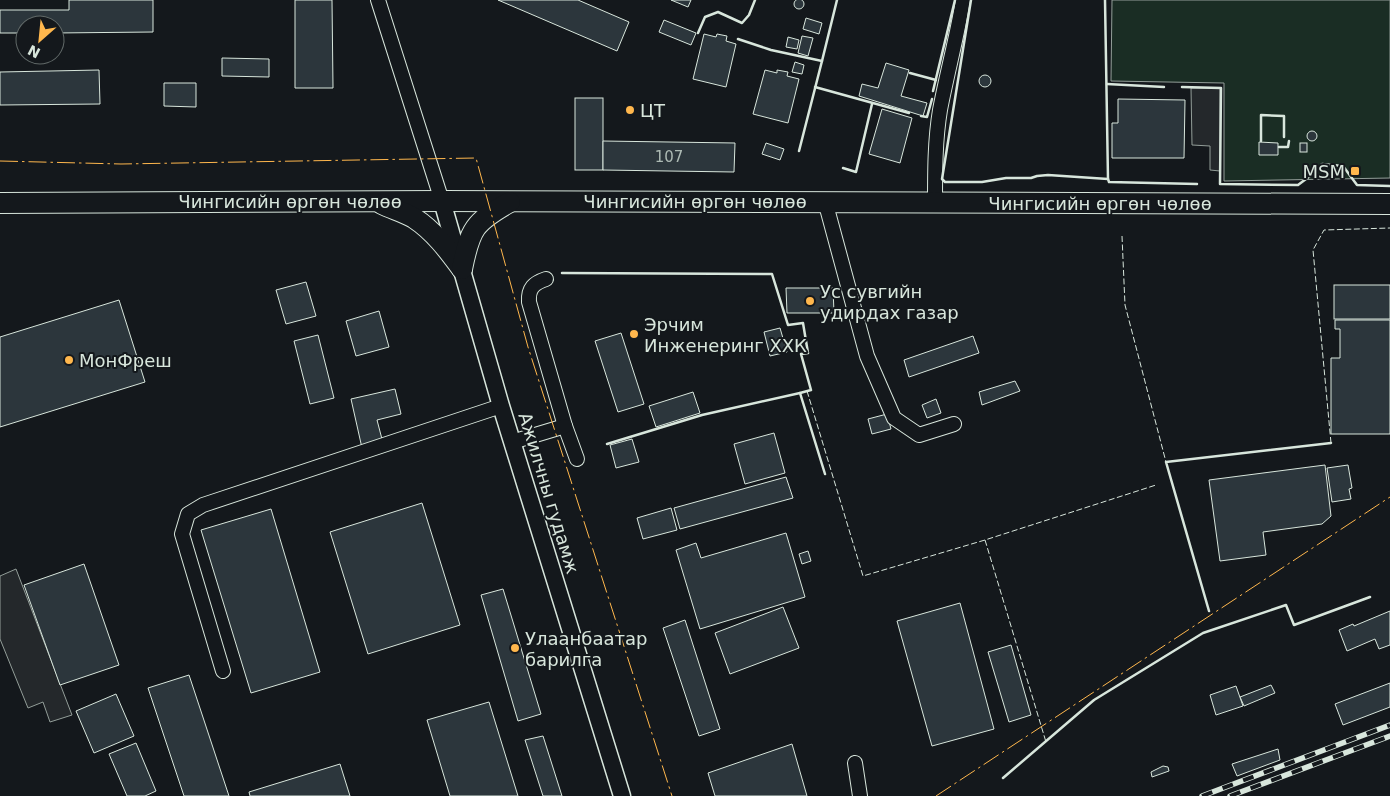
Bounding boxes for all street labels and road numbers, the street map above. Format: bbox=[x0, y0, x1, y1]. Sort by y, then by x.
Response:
street label: Чингисийн өргөн чөлөө bbox=[178, 191, 402, 212]
street label: Чингисийн өргөн чөлөө bbox=[583, 191, 807, 212]
street label: Чингисийн өргөн чөлөө bbox=[988, 193, 1212, 214]
street label: Ажилчны гудамж bbox=[514, 410, 584, 576]

